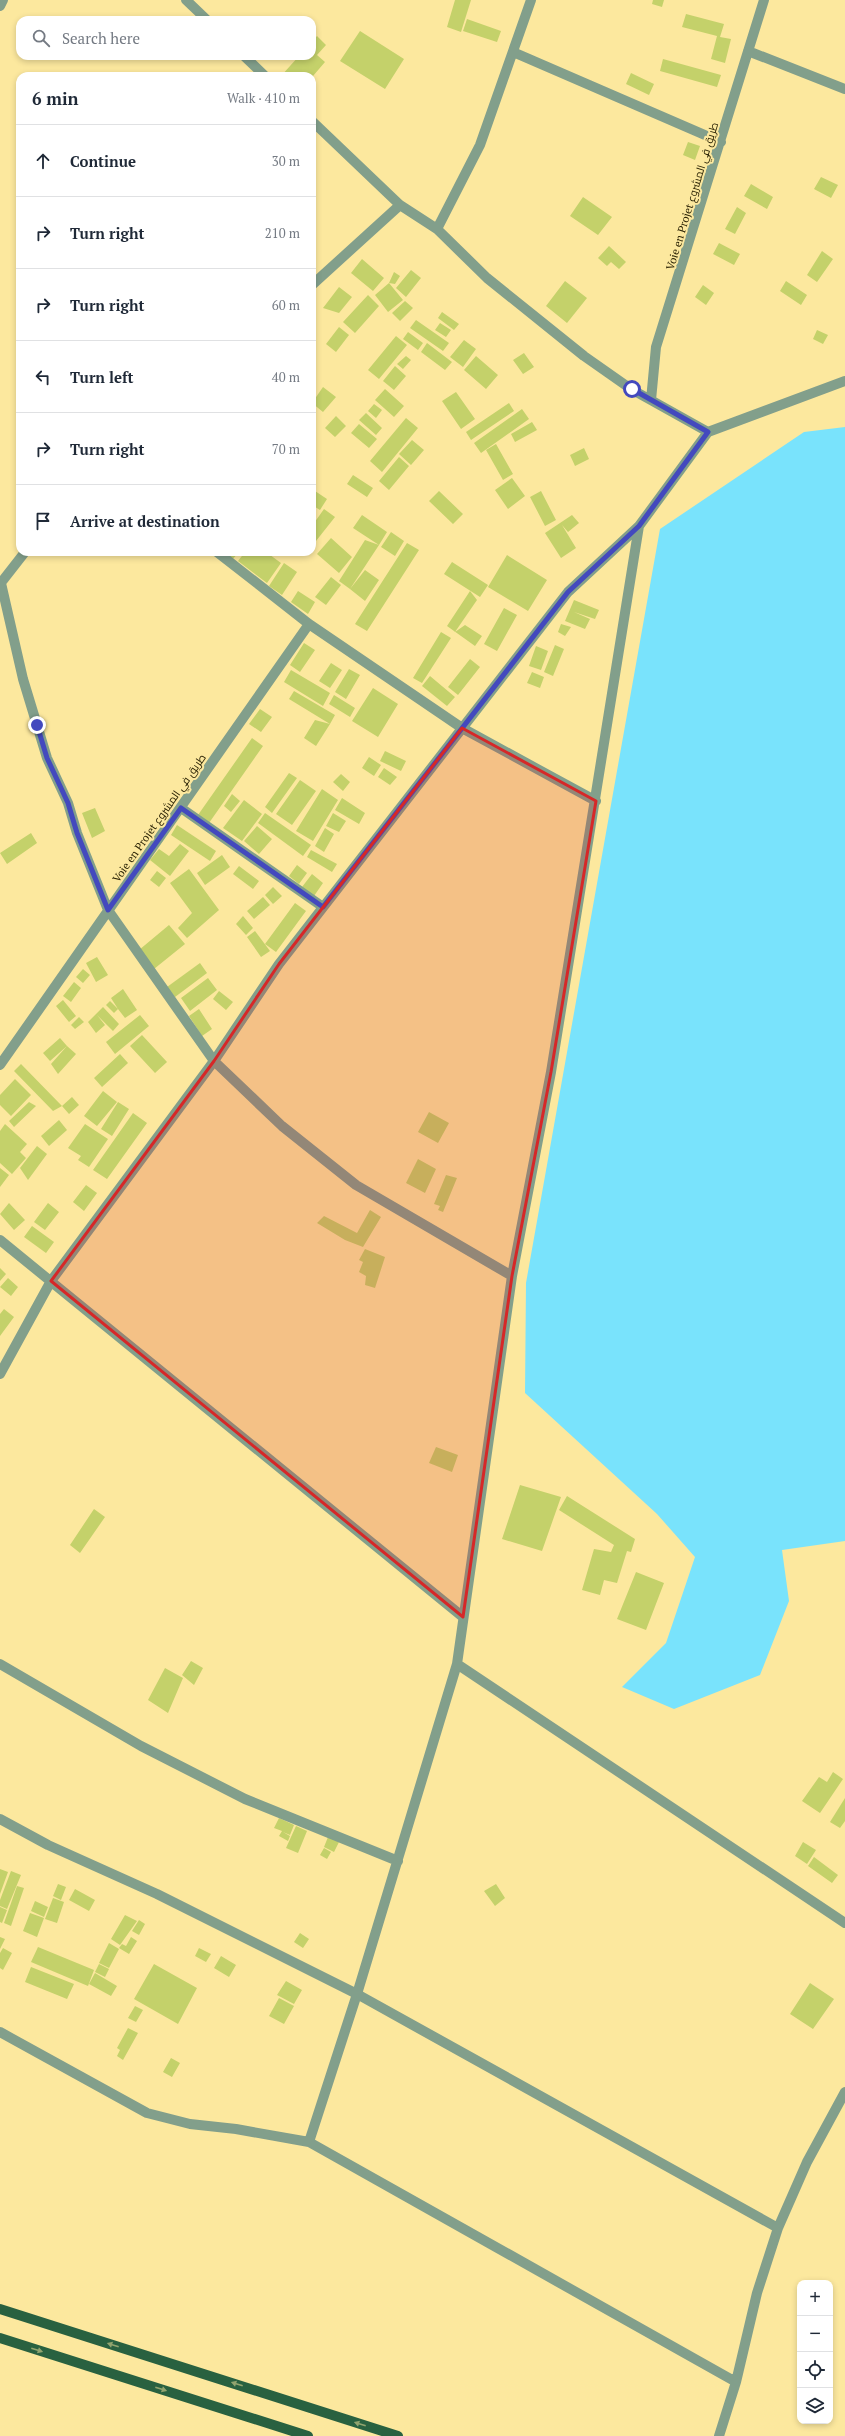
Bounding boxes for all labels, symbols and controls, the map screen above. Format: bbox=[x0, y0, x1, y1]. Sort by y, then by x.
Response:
search box bbox=[16, 16, 316, 60]
icon: search bbox=[30, 27, 52, 49]
text: Search here bbox=[62, 28, 140, 48]
text: 6 min bbox=[32, 87, 79, 110]
text: Walk · 410 m bbox=[227, 89, 300, 107]
street label: Voie en Projet طريق في المشروع bbox=[663, 120, 723, 272]
icon: ahead bbox=[32, 150, 54, 172]
text: Continue bbox=[70, 151, 136, 171]
text: 30 m bbox=[272, 152, 300, 170]
icon: right bbox=[32, 222, 54, 244]
text: Turn right bbox=[70, 223, 145, 243]
text: 210 m bbox=[265, 224, 300, 242]
icon: right bbox=[32, 294, 54, 316]
text: Turn right bbox=[70, 295, 145, 315]
text: 60 m bbox=[272, 296, 300, 314]
icon: left bbox=[32, 366, 54, 388]
text: Turn left bbox=[70, 367, 134, 387]
text: 40 m bbox=[272, 368, 300, 386]
route start bbox=[623, 380, 641, 398]
icon: right bbox=[32, 438, 54, 460]
text: Turn right bbox=[70, 439, 145, 459]
text: 70 m bbox=[272, 440, 300, 458]
icon: arrive bbox=[32, 510, 54, 532]
text: Arrive at destination bbox=[70, 511, 220, 531]
route end bbox=[28, 716, 46, 734]
street label: Voie en Projet طريق في المشروع bbox=[109, 751, 211, 886]
map controls bbox=[797, 2280, 833, 2424]
button: + bbox=[797, 2280, 833, 2316]
button: − bbox=[797, 2316, 833, 2352]
one-way arrow bbox=[106, 2342, 118, 2348]
one-way arrow bbox=[31, 2347, 43, 2353]
button: locate bbox=[797, 2352, 833, 2388]
one-way arrow bbox=[230, 2381, 242, 2387]
one-way arrow bbox=[155, 2387, 167, 2393]
button: layers bbox=[797, 2388, 833, 2424]
one-way arrow bbox=[354, 2421, 366, 2427]

